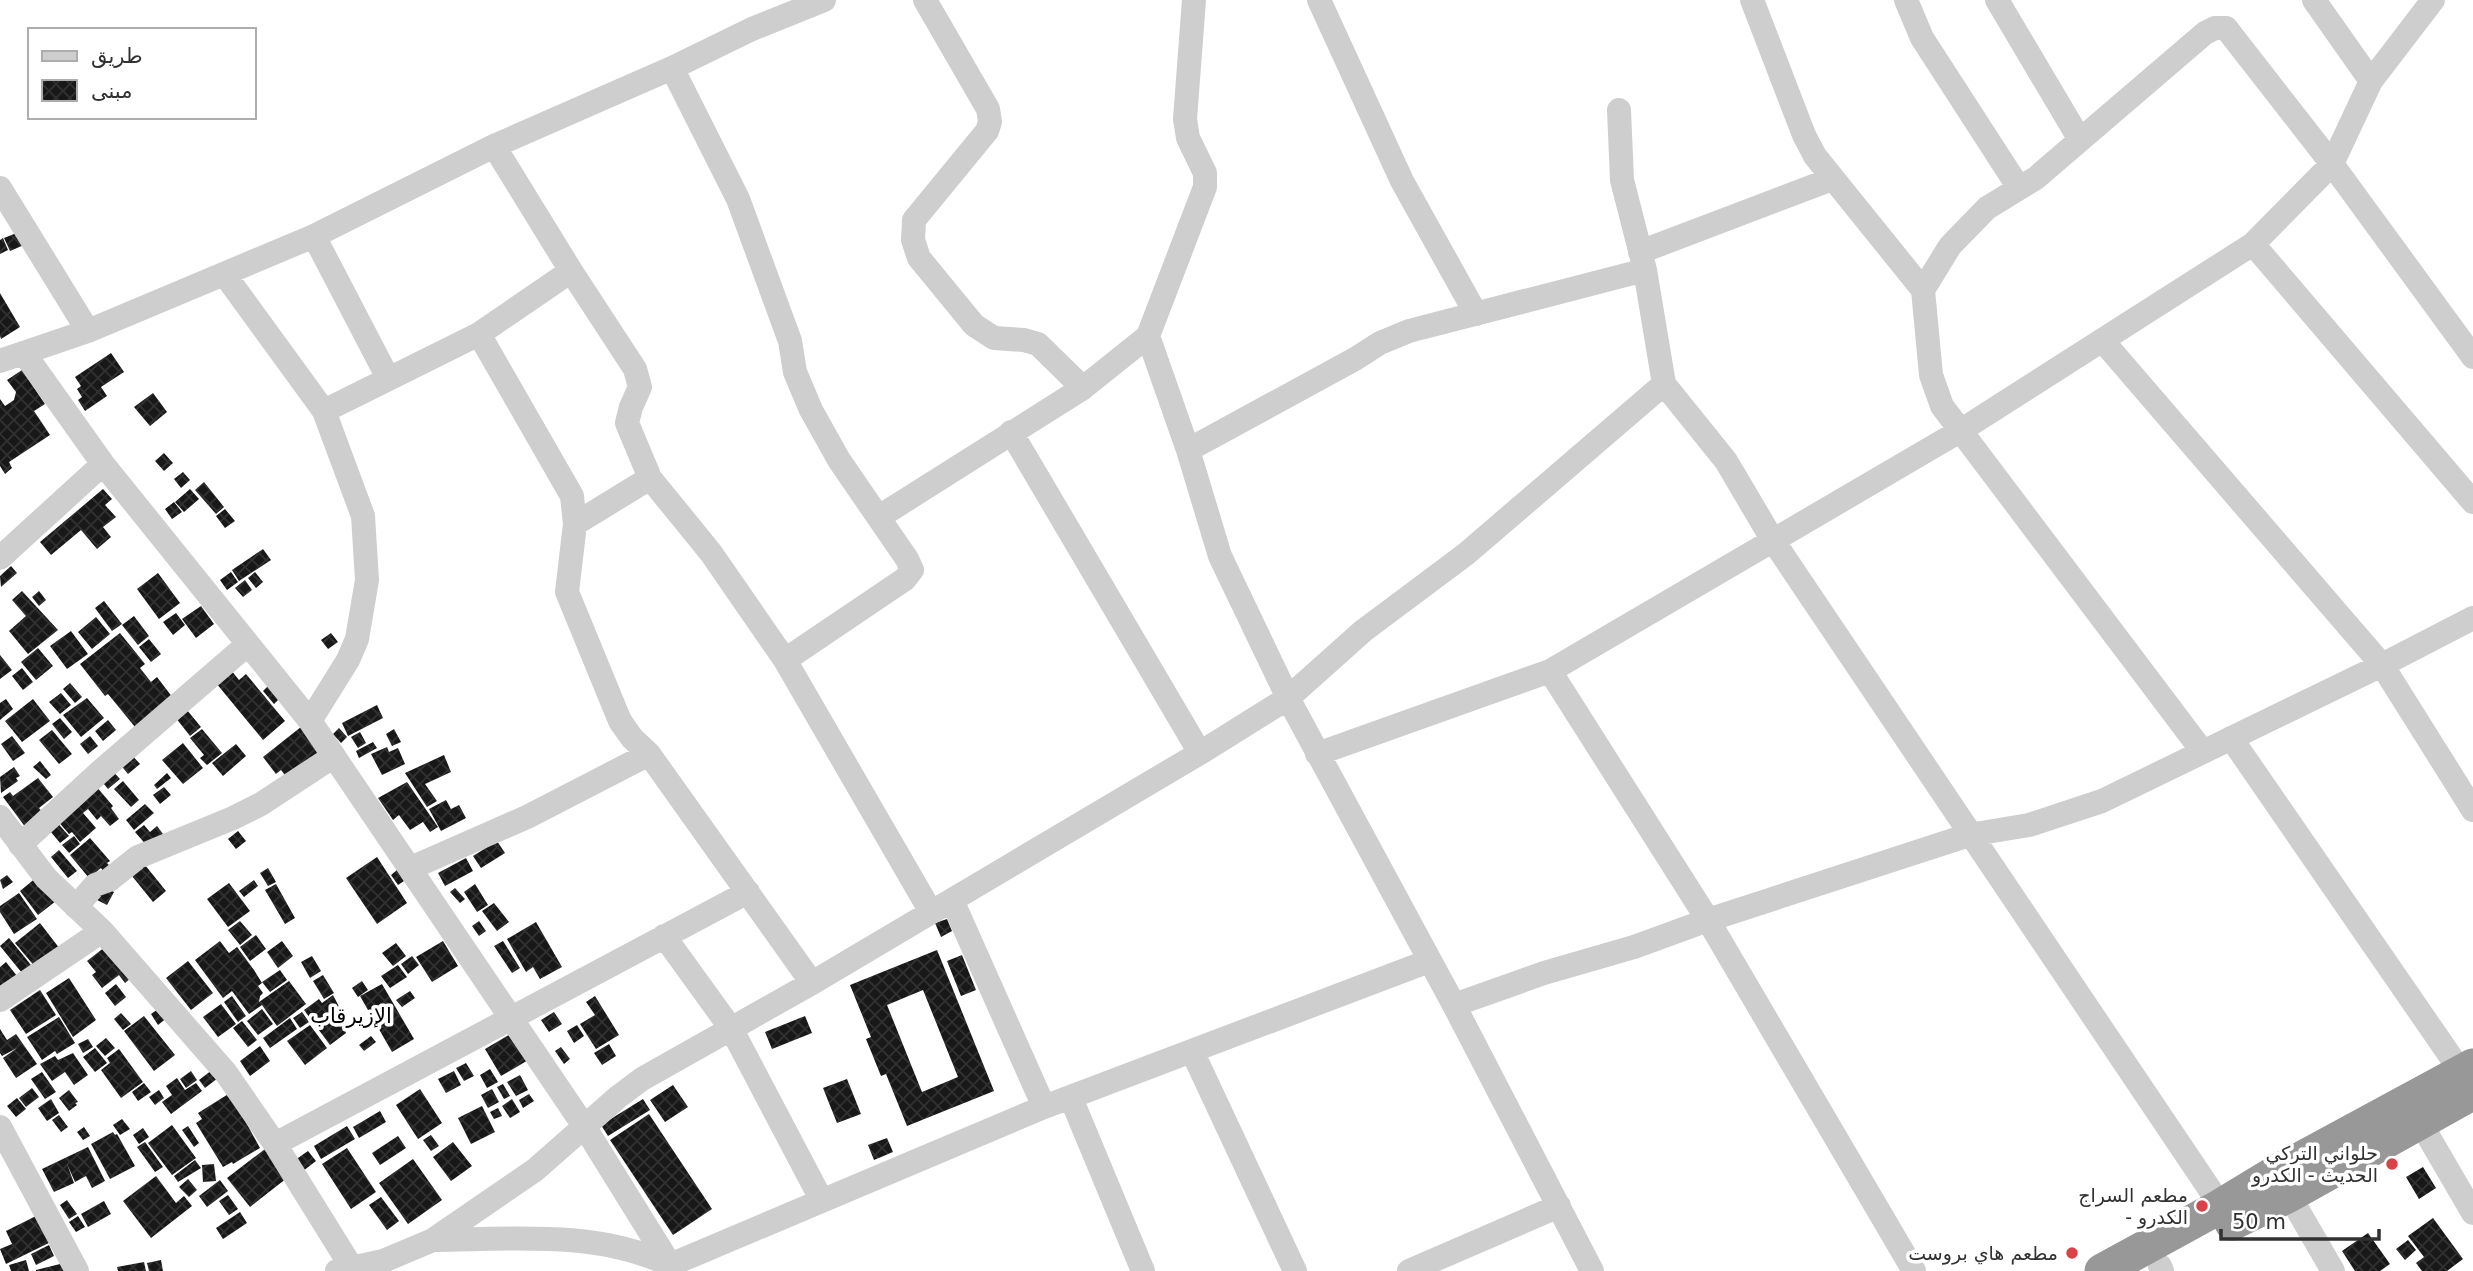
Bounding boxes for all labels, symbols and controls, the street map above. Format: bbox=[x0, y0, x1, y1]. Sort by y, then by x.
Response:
legend bbox=[28, 28, 256, 119]
text: طريق bbox=[91, 44, 143, 68]
text: مبنى bbox=[91, 79, 132, 103]
district label: الإزيرقاب bbox=[310, 1004, 392, 1028]
place label: حلواني التركي الحديث - الكدرو bbox=[2251, 1142, 2378, 1187]
marker: حلواني التركي الحديث - الكدرو bbox=[2384, 1156, 2400, 1172]
place label: مطعم السراج - الكدرو bbox=[2078, 1184, 2188, 1229]
marker: مطعم السراج - الكدرو bbox=[2194, 1198, 2210, 1214]
scale bar bbox=[2221, 1198, 2378, 1242]
text: 50 m bbox=[2232, 1210, 2286, 1234]
place label: مطعم هاي بروست bbox=[1908, 1242, 2058, 1265]
marker: مطعم هاي بروست bbox=[2064, 1245, 2080, 1261]

